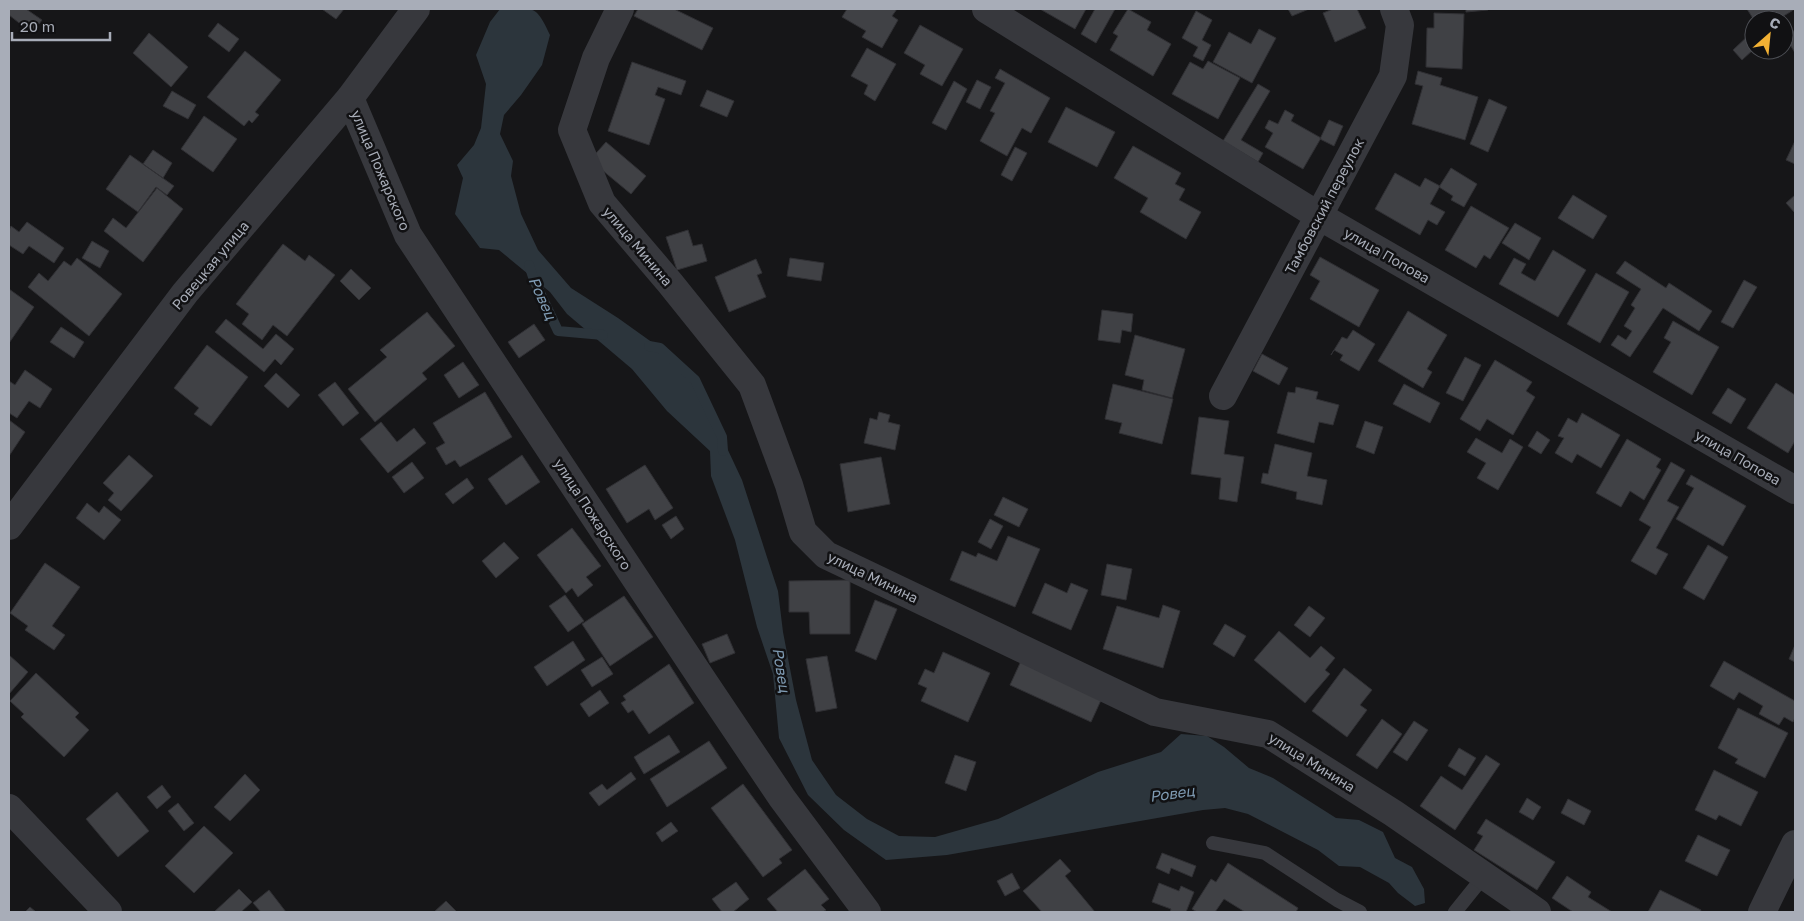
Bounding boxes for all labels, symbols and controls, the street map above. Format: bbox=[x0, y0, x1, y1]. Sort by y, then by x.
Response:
scale bar bbox=[12, 10, 110, 42]
north arrow bbox=[1744, 10, 1794, 60]
text: С bbox=[1767, 13, 1783, 33]
text: 20 m bbox=[20, 17, 55, 35]
street label: улица Пожарского bbox=[348, 107, 414, 233]
street label: Тамбовский переулок bbox=[1281, 135, 1367, 277]
street label: улица Минина bbox=[600, 203, 676, 289]
street label: Ровецкая улица bbox=[168, 217, 252, 313]
street label: улица Попова bbox=[1341, 224, 1433, 286]
water label: Ровец bbox=[526, 274, 561, 323]
street label: улица Попова bbox=[1692, 426, 1784, 488]
street label: улица Пожарского bbox=[551, 455, 635, 573]
street label: улица Минина bbox=[825, 548, 921, 606]
water label: Ровец bbox=[770, 646, 795, 694]
street label: улица Минина bbox=[1266, 729, 1358, 795]
water label: Ровец bbox=[1148, 781, 1196, 805]

